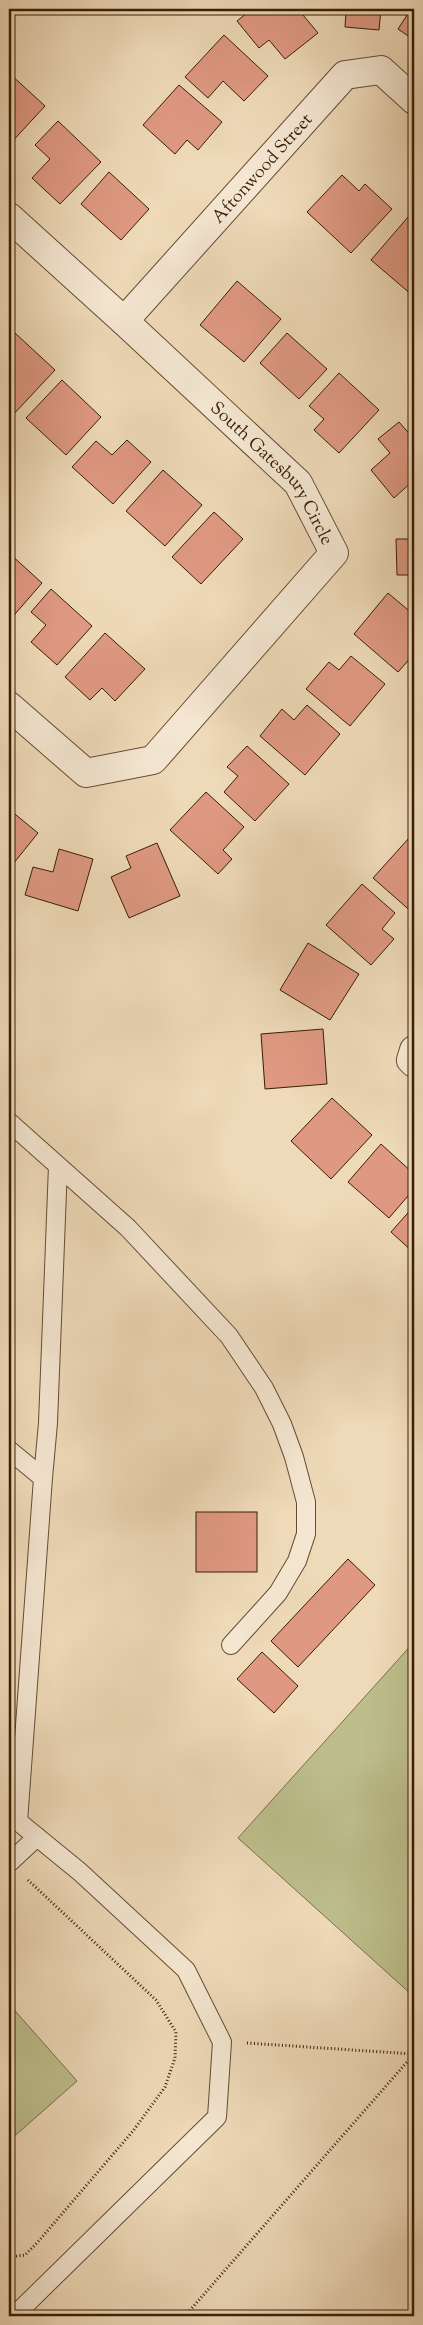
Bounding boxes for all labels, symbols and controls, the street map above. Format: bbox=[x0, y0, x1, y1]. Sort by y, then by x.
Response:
street label: Aftonwood Street bbox=[207, 108, 320, 230]
street label: South Gatesbury Circle bbox=[203, 396, 339, 550]

